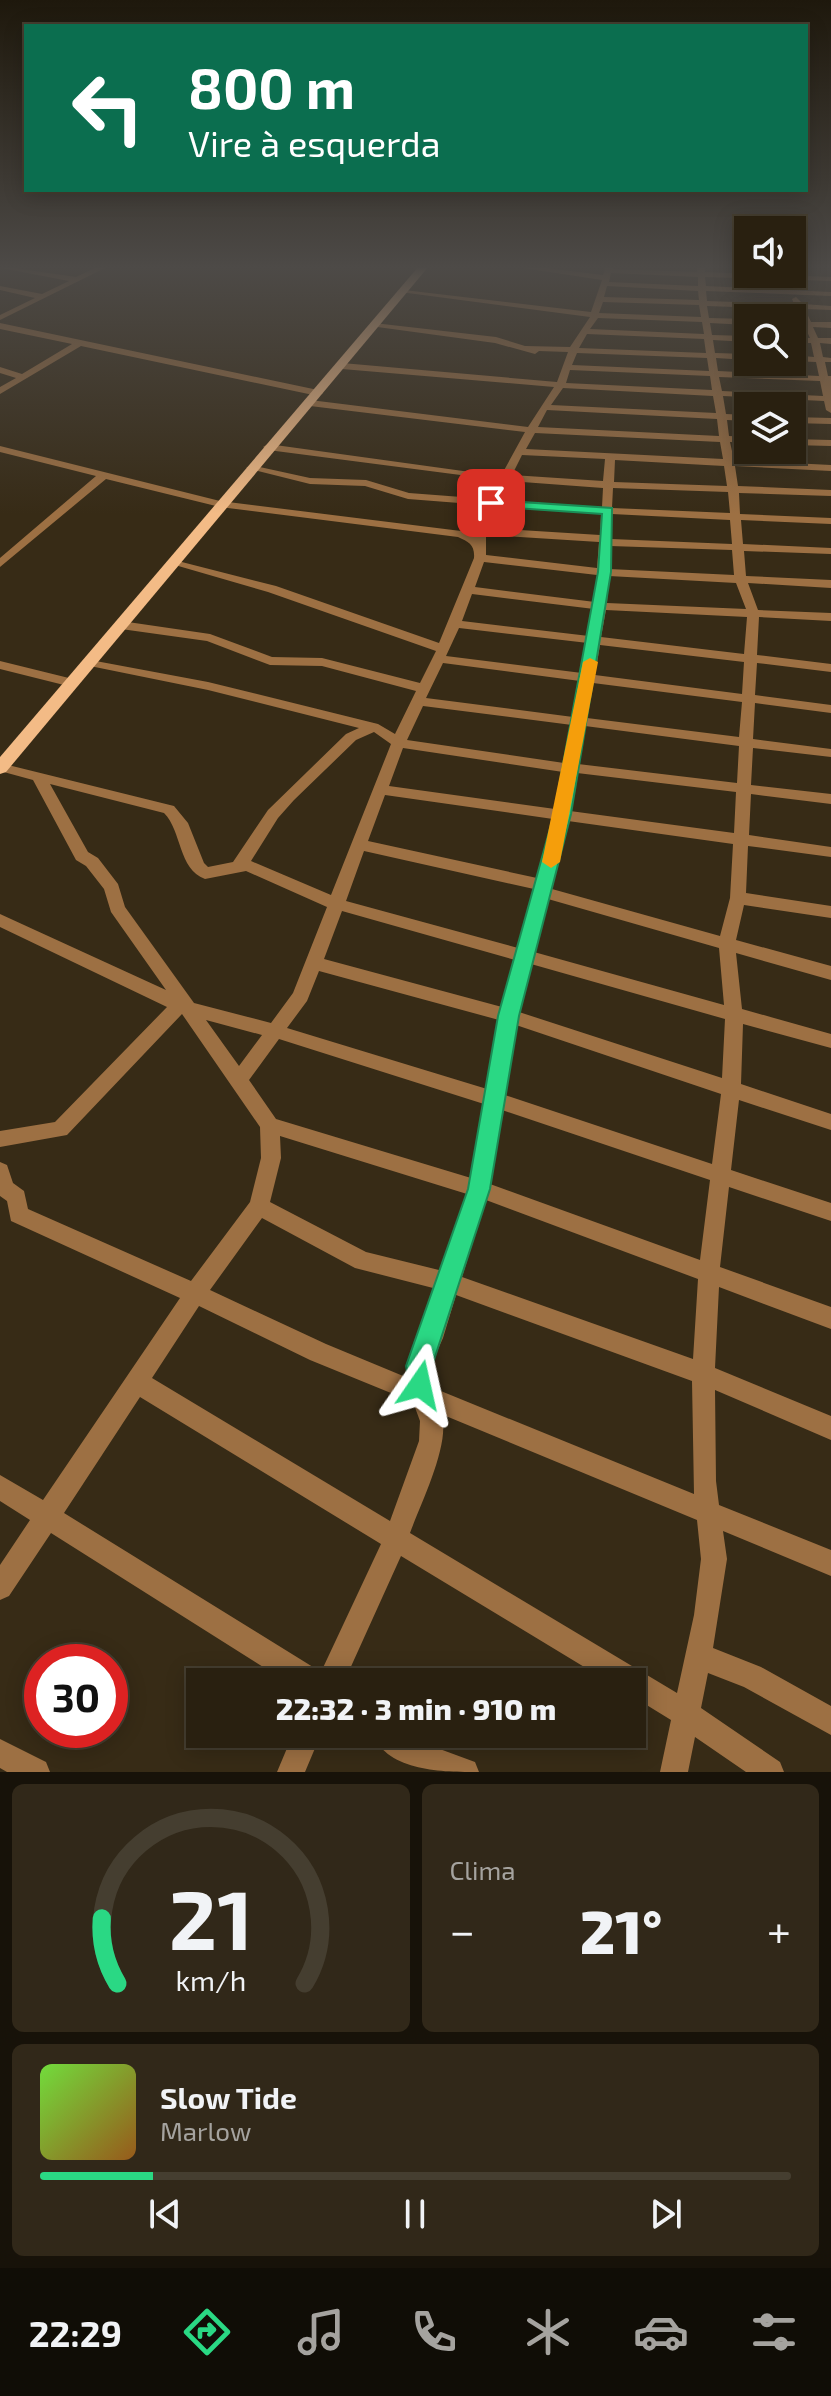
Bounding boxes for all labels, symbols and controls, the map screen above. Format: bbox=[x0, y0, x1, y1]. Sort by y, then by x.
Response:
text: 800 m bbox=[188, 53, 355, 120]
icon: left bbox=[56, 56, 160, 160]
text: Vire à esquerda bbox=[188, 121, 440, 164]
map controls bbox=[734, 216, 806, 464]
button: sound bbox=[734, 216, 806, 288]
button: search bbox=[734, 304, 806, 376]
button: layers bbox=[734, 392, 806, 464]
pin bbox=[457, 469, 525, 537]
icon: arrive bbox=[469, 481, 513, 525]
position arrow bbox=[378, 1343, 462, 1427]
speed limit sign: 30 bbox=[24, 1644, 128, 1748]
text: 22:32 · 3 min · 910 m bbox=[276, 1690, 556, 1726]
text: Clima bbox=[450, 1854, 516, 1885]
text: 21 bbox=[169, 1867, 253, 1967]
text: 21° bbox=[580, 1894, 662, 1966]
text: − bbox=[450, 1903, 475, 1956]
text: + bbox=[767, 1903, 791, 1956]
text: km/h bbox=[175, 1962, 246, 1997]
text: Slow Tide bbox=[160, 2079, 297, 2115]
text: Marlow bbox=[160, 2115, 251, 2146]
icon: previous bbox=[143, 2192, 187, 2236]
icon: pause bbox=[393, 2192, 437, 2236]
icon: next bbox=[644, 2192, 688, 2236]
icon: directions bbox=[179, 2304, 235, 2360]
icon: music bbox=[293, 2304, 349, 2360]
icon: phone bbox=[406, 2304, 462, 2360]
icon: climate bbox=[520, 2304, 576, 2360]
icon: car bbox=[633, 2304, 689, 2360]
icon: filters bbox=[746, 2304, 802, 2360]
text: 22:29 bbox=[29, 2311, 122, 2354]

